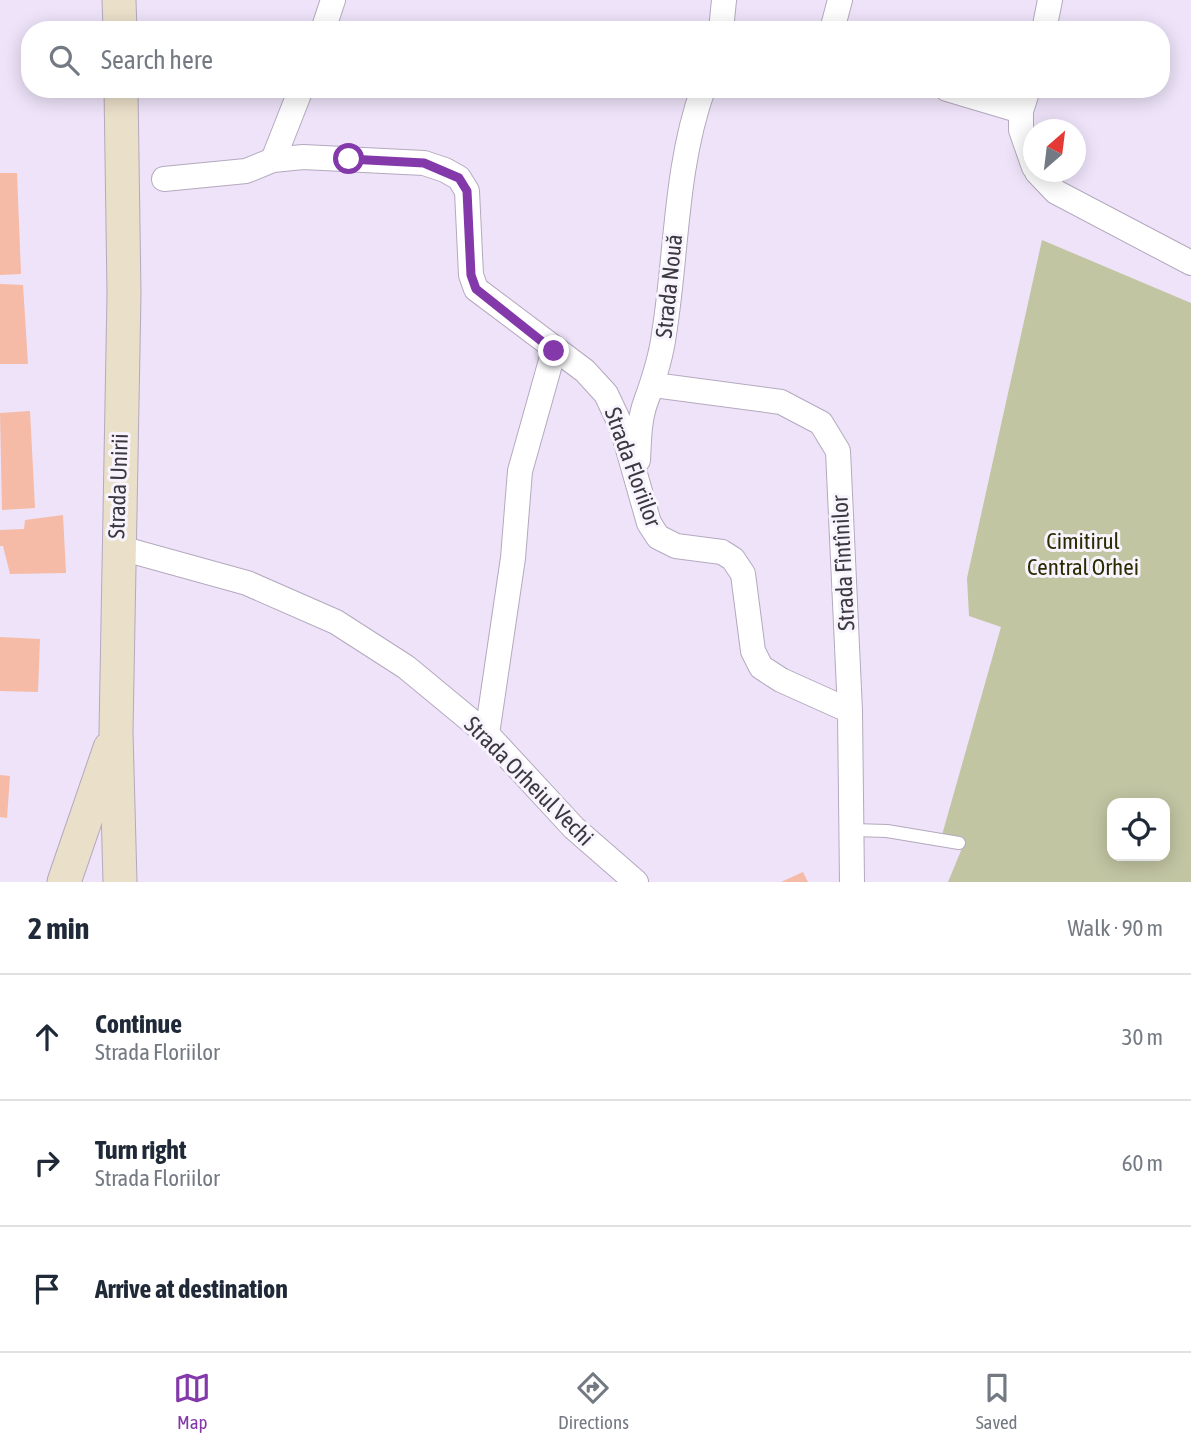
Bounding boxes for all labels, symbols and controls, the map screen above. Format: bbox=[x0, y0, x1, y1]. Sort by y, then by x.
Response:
search box bbox=[21, 21, 1170, 98]
icon: search bbox=[45, 41, 83, 79]
text: Search here bbox=[101, 45, 213, 75]
north arrow bbox=[1023, 119, 1086, 182]
route start bbox=[333, 143, 364, 174]
street label: Strada Nouă bbox=[651, 233, 687, 339]
route end bbox=[538, 335, 569, 366]
street label: Strada Floriilor bbox=[599, 404, 667, 531]
street label: Strada Unirii bbox=[103, 433, 133, 539]
street label: Strada Fîntînilor bbox=[826, 493, 860, 631]
park label: Cimitirul Central Orhei bbox=[1027, 528, 1139, 580]
street label: Strada Orheiul Vechi bbox=[459, 711, 599, 851]
map controls bbox=[1107, 798, 1170, 861]
button: locate bbox=[1107, 798, 1170, 861]
text: 2 min bbox=[28, 911, 89, 945]
text: Walk · 90 m bbox=[1068, 915, 1163, 941]
text: Continue bbox=[95, 1009, 182, 1039]
icon: ahead bbox=[28, 1018, 66, 1056]
text: 30 m bbox=[1122, 1024, 1163, 1050]
text: Strada Floriilor bbox=[95, 1039, 220, 1065]
text: Turn right bbox=[95, 1135, 186, 1165]
icon: right bbox=[28, 1144, 66, 1182]
text: 60 m bbox=[1122, 1150, 1163, 1176]
text: Strada Floriilor bbox=[95, 1165, 220, 1191]
icon: arrive bbox=[28, 1270, 66, 1308]
text: Arrive at destination bbox=[95, 1274, 288, 1304]
tab: Map bbox=[173, 1369, 211, 1433]
tab: Directions bbox=[558, 1369, 629, 1433]
tab: Saved bbox=[976, 1369, 1018, 1433]

